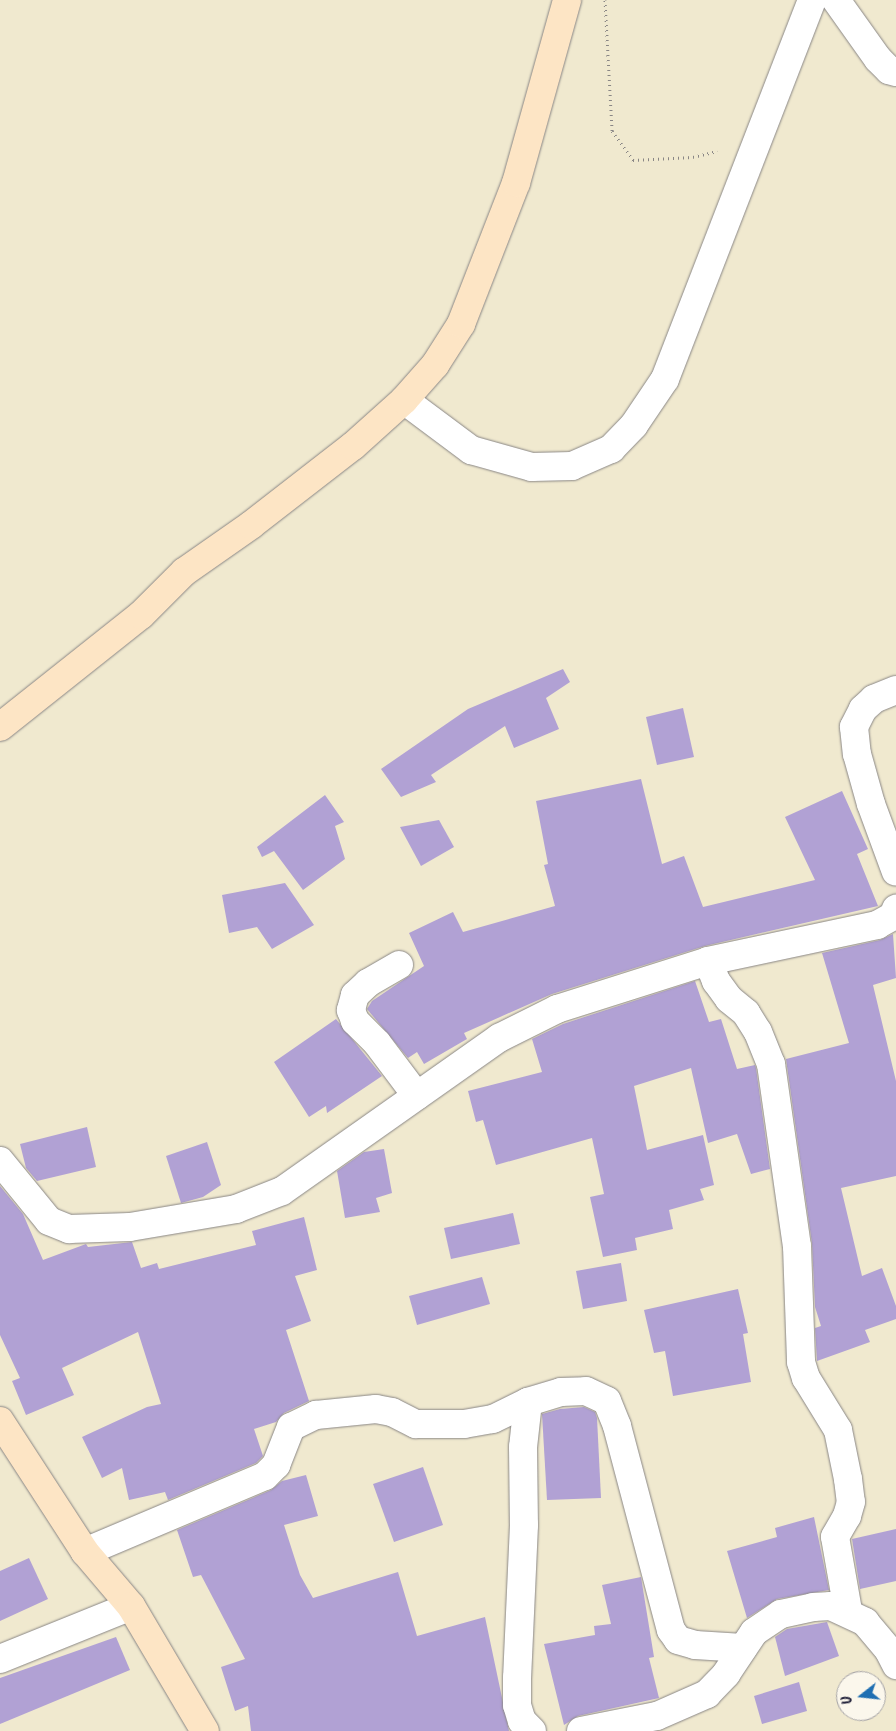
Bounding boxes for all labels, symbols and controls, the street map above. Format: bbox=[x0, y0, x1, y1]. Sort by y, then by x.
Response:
north arrow bbox=[836, 1671, 886, 1721]
text: U bbox=[836, 1693, 859, 1707]

